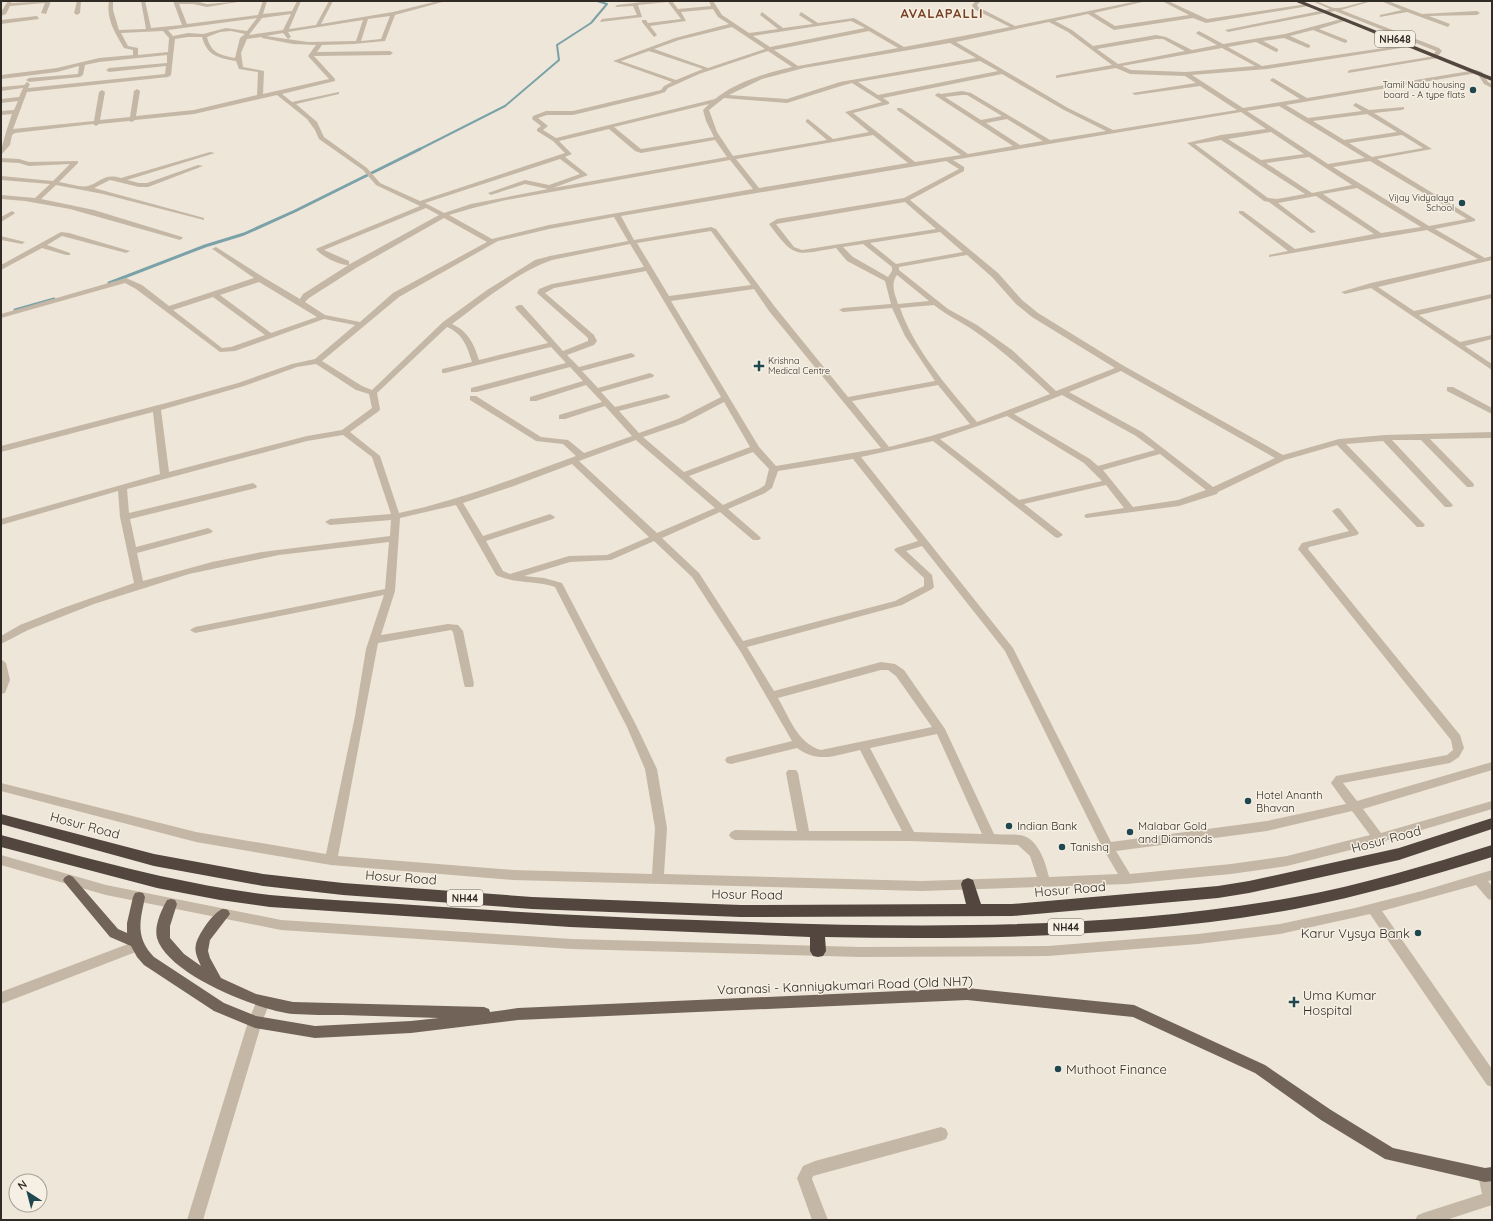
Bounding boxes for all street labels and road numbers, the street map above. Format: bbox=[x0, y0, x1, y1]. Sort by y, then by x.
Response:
road number: NH648 bbox=[1375, 31, 1415, 47]
street label: Hosur Road bbox=[48, 808, 122, 842]
street label: Hosur Road bbox=[1349, 822, 1423, 856]
street label: Hosur Road bbox=[365, 867, 437, 887]
street label: Hosur Road bbox=[1034, 878, 1106, 900]
street label: Hosur Road bbox=[711, 885, 783, 903]
road number: NH44 bbox=[447, 890, 483, 906]
road number: NH44 bbox=[1048, 919, 1084, 935]
street label: Varanasi - Kanniyakumari Road (Old NH7) bbox=[717, 973, 973, 997]

